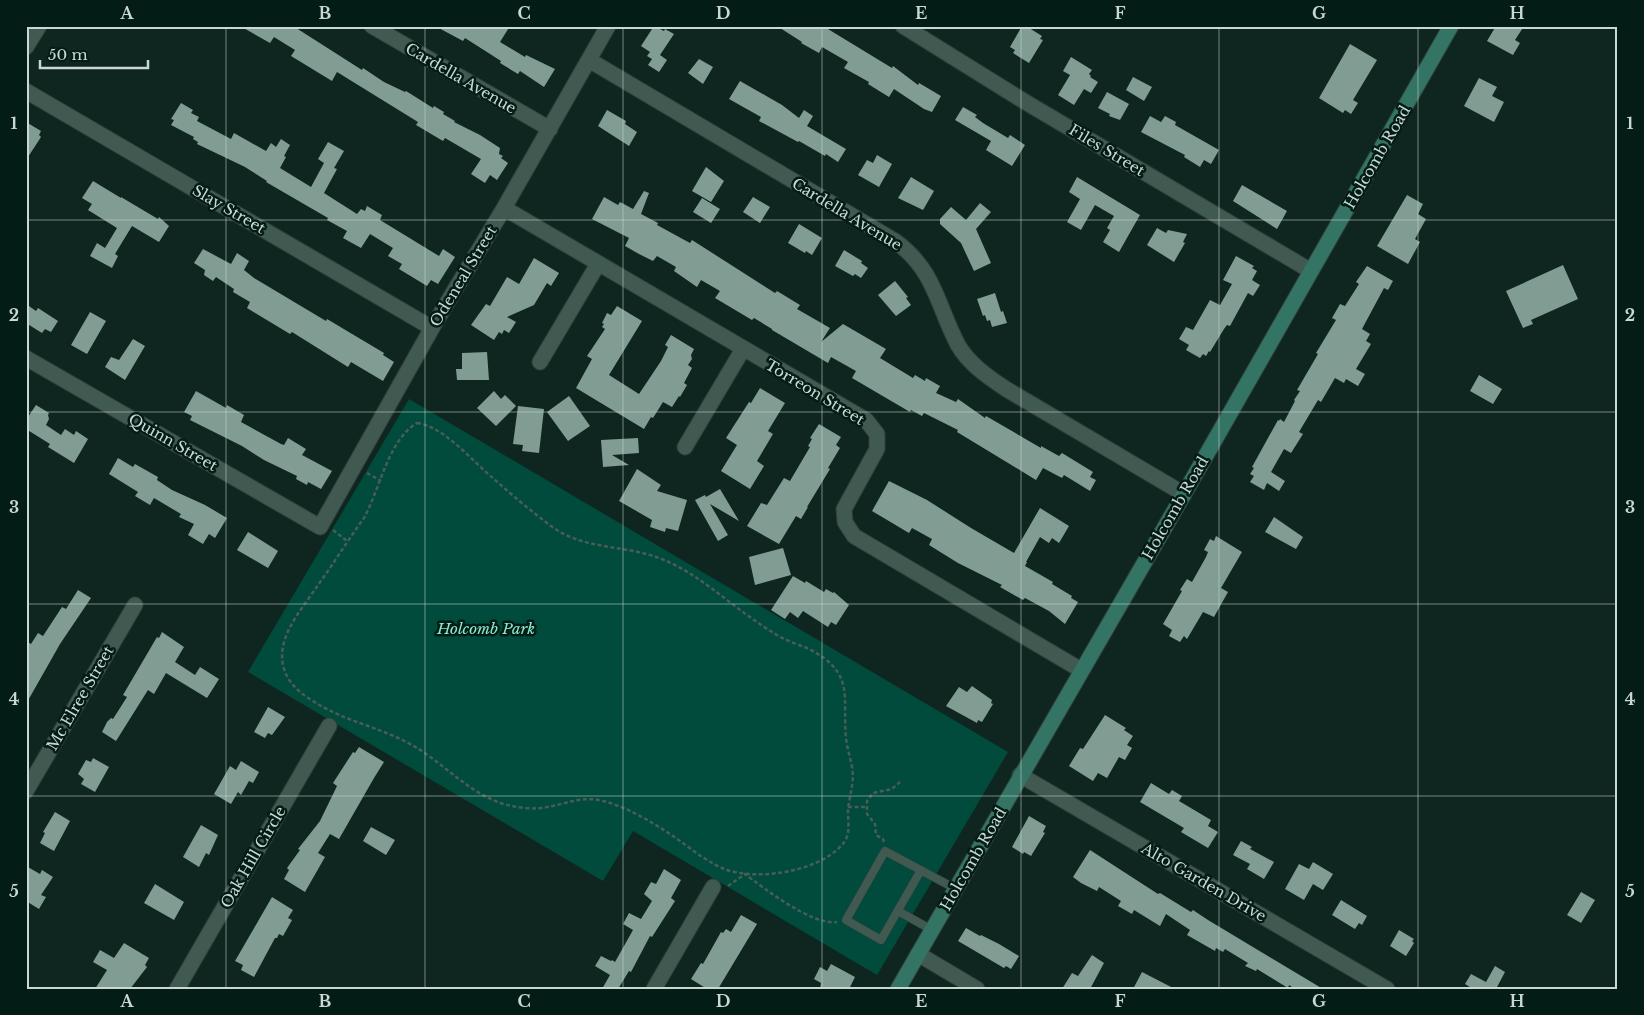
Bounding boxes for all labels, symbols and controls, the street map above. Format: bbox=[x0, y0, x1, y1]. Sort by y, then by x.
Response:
text: A bbox=[120, 3, 135, 23]
text: B bbox=[319, 3, 332, 23]
text: C bbox=[517, 3, 531, 23]
text: D bbox=[716, 3, 730, 23]
text: E bbox=[915, 3, 927, 23]
text: F bbox=[1114, 3, 1126, 23]
text: G bbox=[1312, 3, 1326, 23]
text: H bbox=[1509, 3, 1525, 23]
scale bar bbox=[40, 38, 148, 70]
street label: Cardella Avenue bbox=[402, 39, 520, 117]
text: 50 m bbox=[48, 45, 88, 64]
street label: Holcomb Road bbox=[1340, 102, 1414, 212]
text: 1 bbox=[11, 113, 18, 133]
text: 1 bbox=[1627, 113, 1634, 133]
street label: Files Street bbox=[1066, 120, 1149, 180]
street label: Cardella Avenue bbox=[789, 174, 905, 254]
street label: Slay Street bbox=[189, 180, 269, 238]
street label: Odeneal Street bbox=[425, 222, 501, 330]
text: 2 bbox=[9, 305, 19, 325]
text: 2 bbox=[1625, 305, 1635, 325]
street label: Torreon Street bbox=[762, 355, 868, 429]
street label: Quinn Street bbox=[125, 409, 221, 475]
street label: Holcomb Road bbox=[1138, 453, 1212, 563]
text: 3 bbox=[9, 497, 19, 517]
text: 3 bbox=[1625, 497, 1635, 517]
park label: Holcomb Park bbox=[436, 619, 535, 638]
street label: Mc Elree Street bbox=[42, 642, 118, 754]
text: 4 bbox=[9, 689, 19, 709]
text: 4 bbox=[1625, 689, 1635, 709]
street label: Oak Hill Circle bbox=[216, 803, 290, 911]
street label: Holcomb Road bbox=[936, 804, 1010, 914]
street label: Alto Garden Drive bbox=[1137, 838, 1270, 925]
text: 5 bbox=[9, 881, 19, 901]
text: 5 bbox=[1625, 881, 1635, 901]
text: A bbox=[120, 991, 135, 1011]
text: B bbox=[319, 991, 332, 1011]
text: C bbox=[517, 991, 531, 1011]
text: D bbox=[716, 991, 730, 1011]
text: E bbox=[915, 991, 927, 1011]
text: F bbox=[1114, 991, 1126, 1011]
text: G bbox=[1312, 991, 1326, 1011]
text: H bbox=[1509, 991, 1525, 1011]

